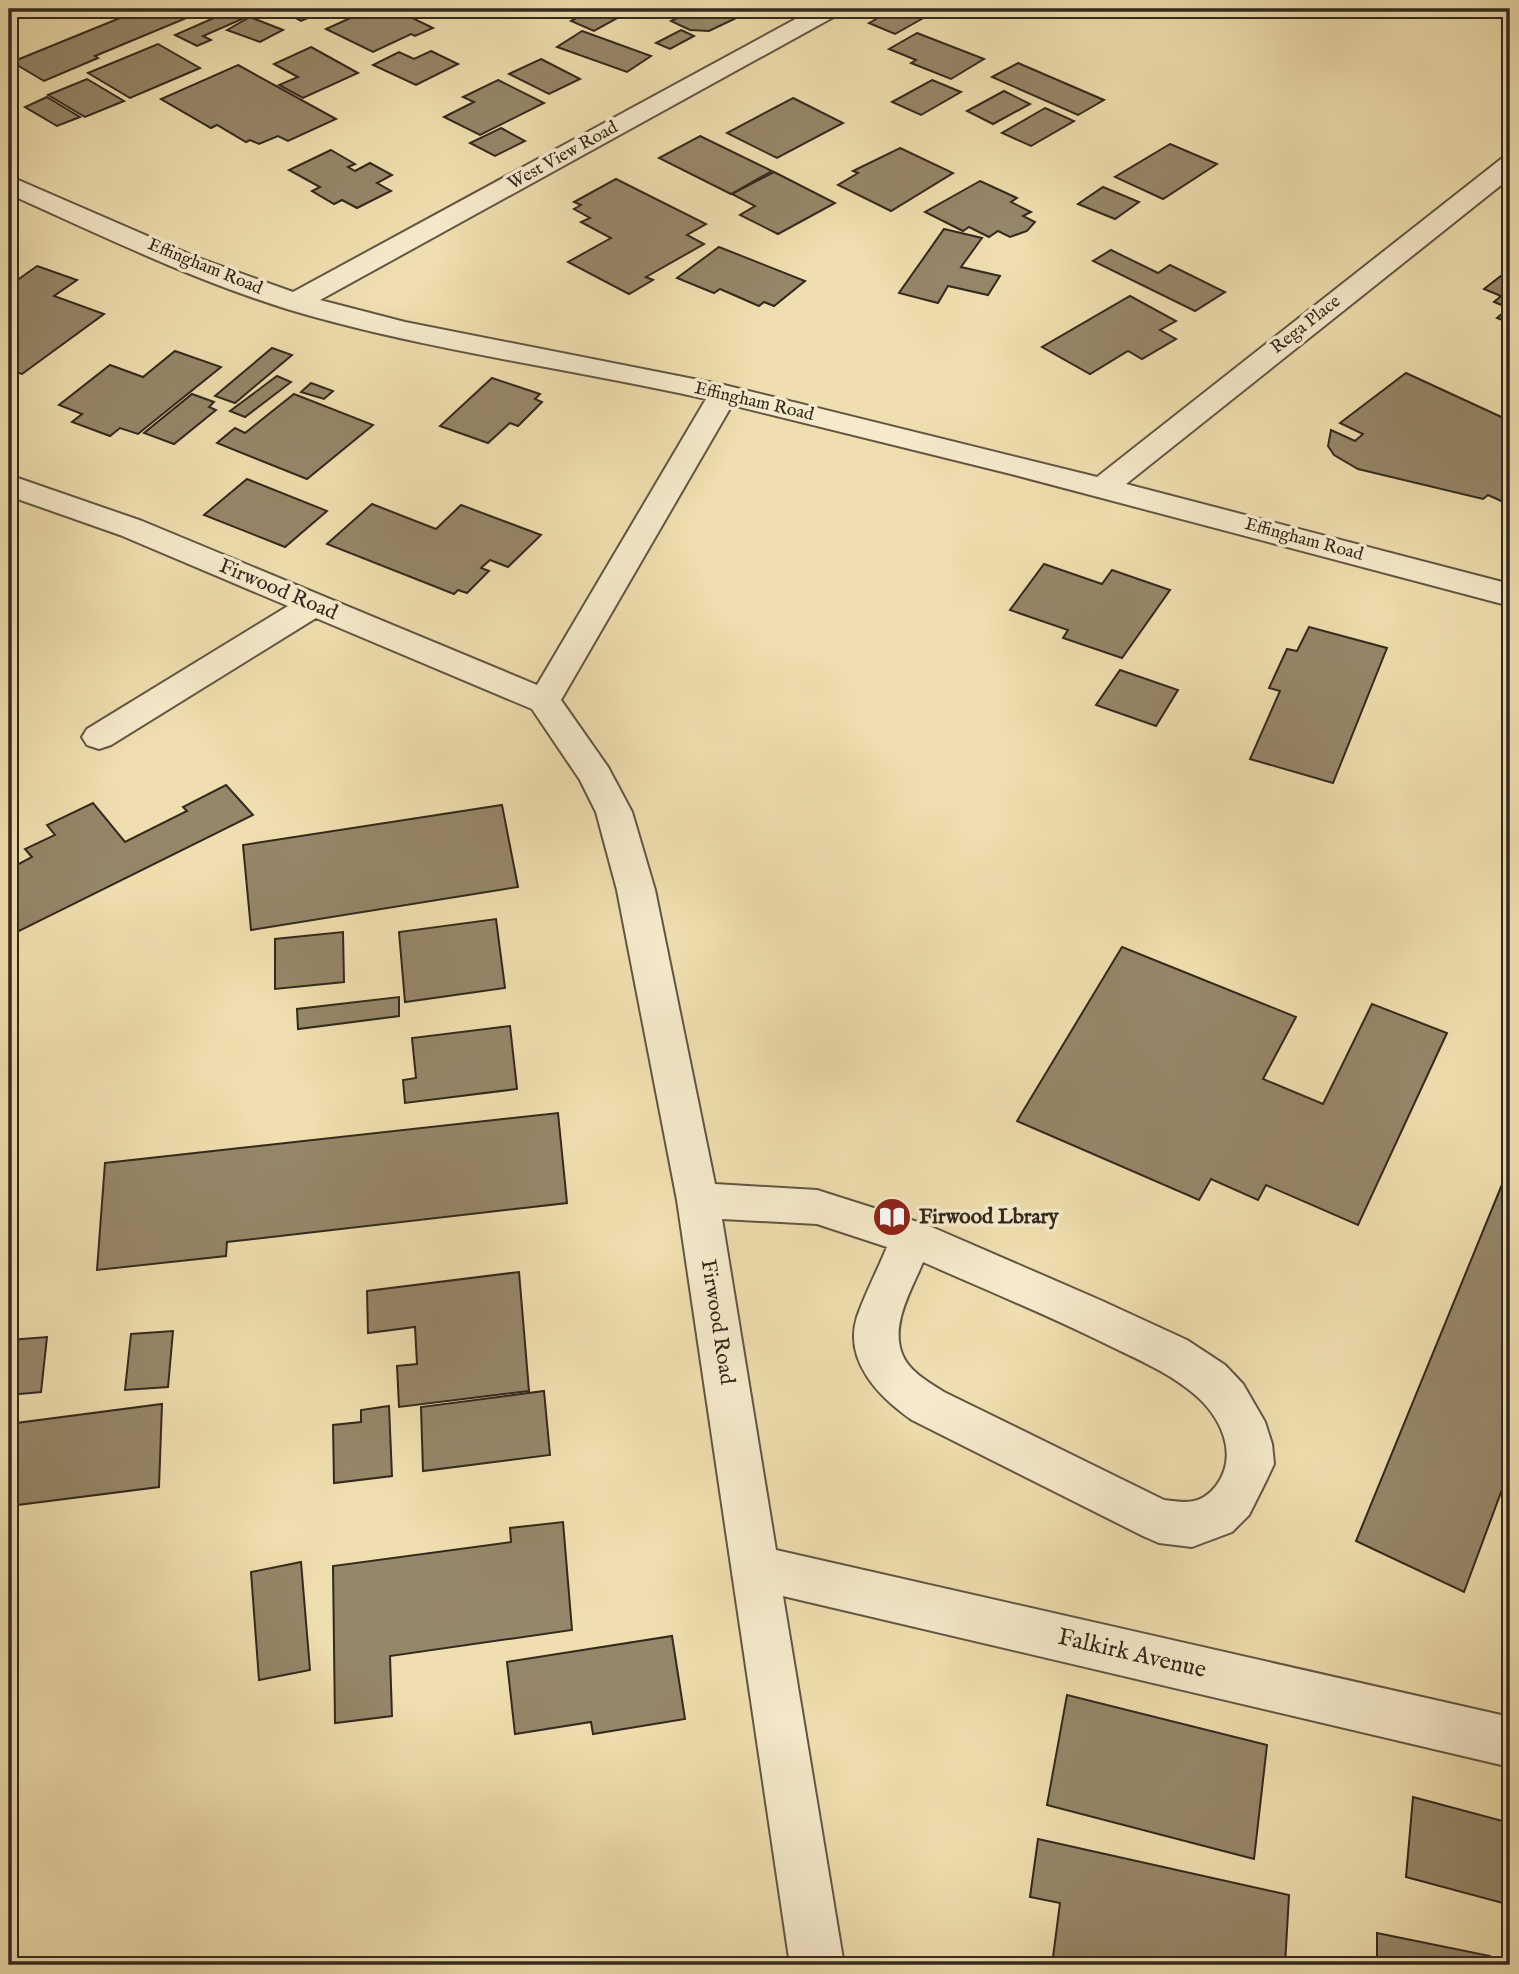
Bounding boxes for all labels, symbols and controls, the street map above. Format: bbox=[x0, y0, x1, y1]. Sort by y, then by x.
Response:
street label: West View Road bbox=[504, 116, 622, 196]
street label: Effingham Road bbox=[144, 234, 266, 301]
street label: Rega Place bbox=[1266, 291, 1346, 359]
street label: Effingham Road bbox=[692, 377, 816, 427]
street label: Effingham Road bbox=[1242, 513, 1366, 567]
street label: Firwood Road bbox=[215, 553, 342, 627]
library icon: Firwood Lbrary bbox=[871, 1196, 913, 1238]
place label: Firwood Lbrary bbox=[919, 1204, 1059, 1231]
street label: Firwood Road bbox=[694, 1258, 740, 1387]
street label: Falkirk Avenue bbox=[1055, 1622, 1209, 1686]

